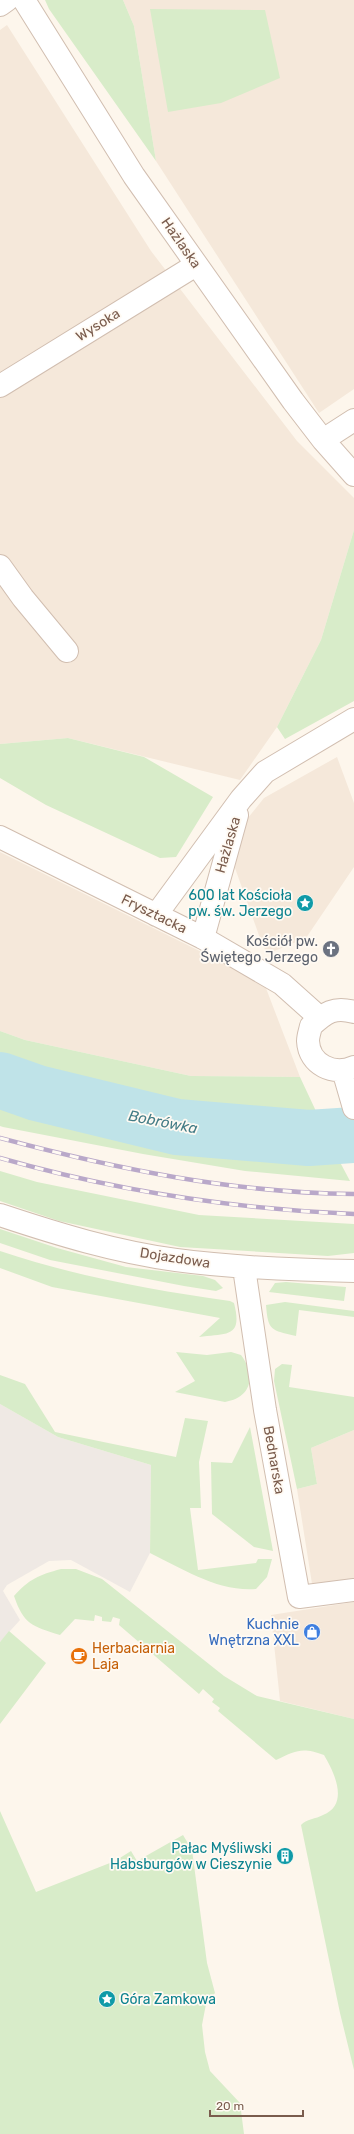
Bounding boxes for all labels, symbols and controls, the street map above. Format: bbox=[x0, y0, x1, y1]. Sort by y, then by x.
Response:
street label: Hażlaska bbox=[157, 214, 205, 272]
street label: Wysoka bbox=[73, 305, 123, 345]
street label: Hażlaska bbox=[212, 815, 244, 875]
place label: 600 lat Kościoła pw. św. Jerzego bbox=[188, 887, 292, 920]
street label: Frysztacka bbox=[118, 891, 190, 937]
place icon: 600 lat Kościoła pw. św. Jerzego bbox=[295, 893, 315, 913]
place label: Kościół pw. Świętego Jerzego bbox=[200, 933, 318, 966]
church icon: Kościół pw. Świętego Jerzego bbox=[321, 939, 341, 959]
water label: Bobrówka bbox=[127, 1106, 199, 1138]
street label: Dojazdowa bbox=[139, 1244, 211, 1272]
street label: Bednarska bbox=[260, 1425, 288, 1495]
place label: Kuchnie Wnętrzna XXL bbox=[208, 1616, 299, 1649]
shop icon: Kuchnie Wnętrzna XXL bbox=[302, 1622, 322, 1642]
place label: Herbaciarnia Laja bbox=[92, 1640, 175, 1673]
cafe icon: Herbaciarnia Laja bbox=[69, 1646, 89, 1666]
place label: Pałac Myśliwski Habsburgów w Cieszynie bbox=[110, 1840, 272, 1873]
building icon: Pałac Myśliwski Habsburgów w Cieszynie bbox=[275, 1846, 295, 1866]
place icon: Góra Zamkowa bbox=[97, 1989, 117, 2009]
place label: Góra Zamkowa bbox=[120, 1991, 216, 2008]
scale bar bbox=[210, 2092, 303, 2118]
text: 20 m bbox=[216, 2099, 244, 2113]

